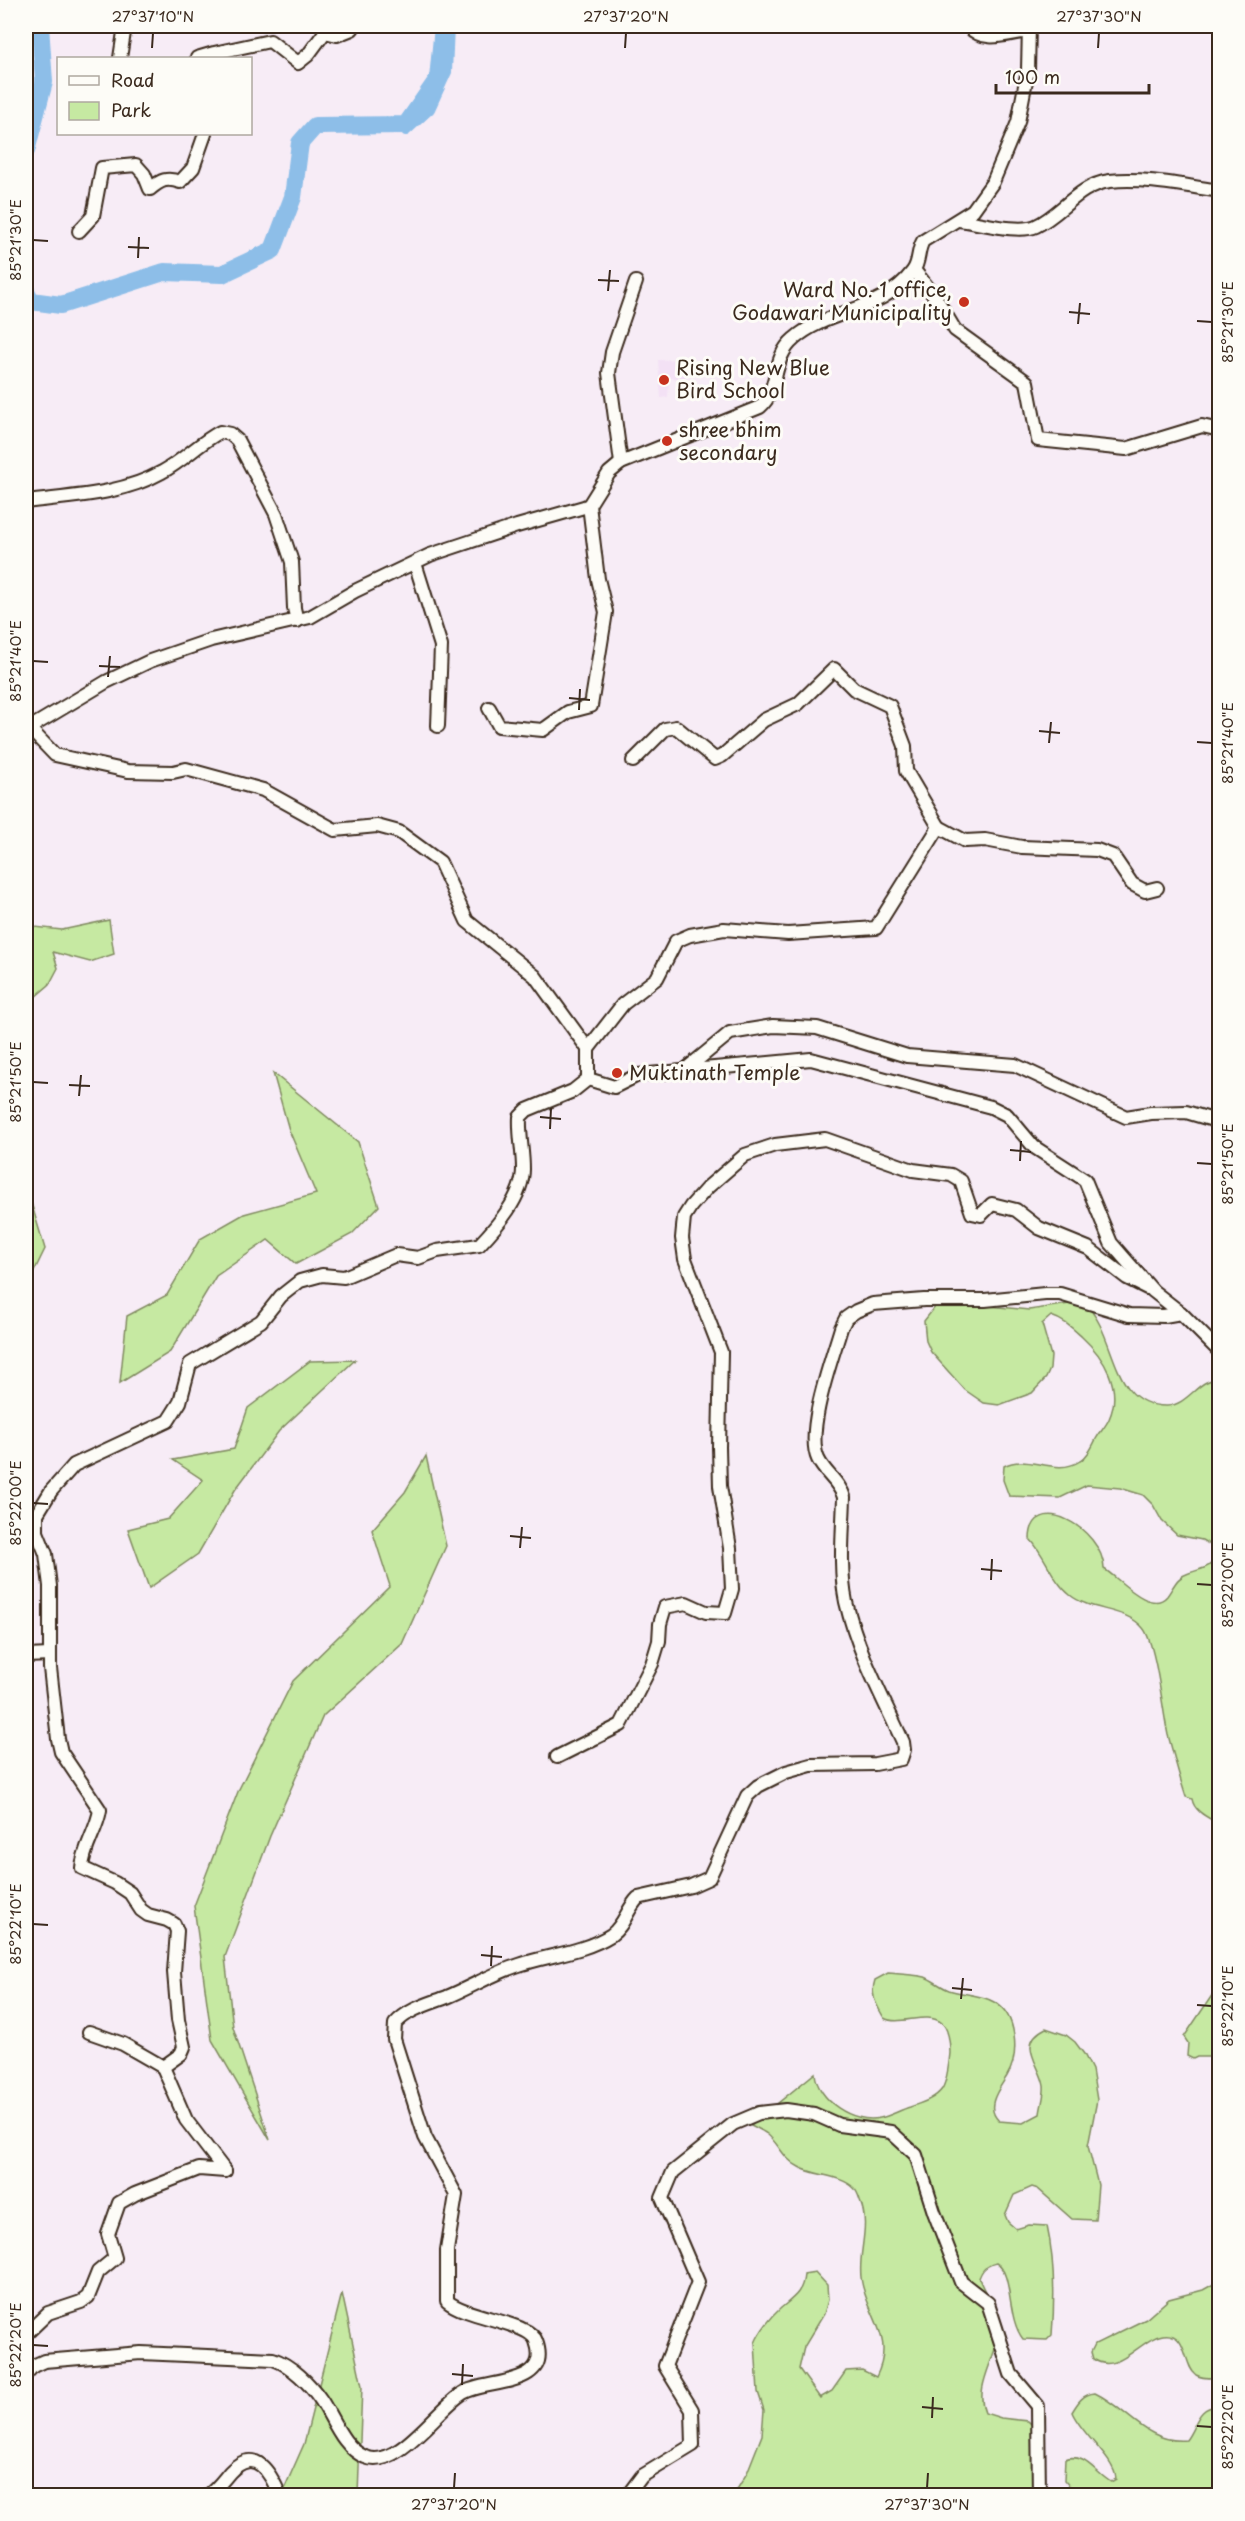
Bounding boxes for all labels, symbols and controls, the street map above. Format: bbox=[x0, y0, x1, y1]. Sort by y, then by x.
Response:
text: 27°37'10"N bbox=[112, 4, 194, 27]
text: 27°37'20"N bbox=[583, 4, 669, 27]
text: 27°37'30"N bbox=[1056, 4, 1142, 27]
legend bbox=[57, 57, 252, 135]
scale bar bbox=[996, 57, 1149, 95]
text: 100 m bbox=[1005, 63, 1060, 90]
text: Road bbox=[111, 66, 155, 93]
text: Park bbox=[111, 96, 151, 123]
text: 85°21'30"E bbox=[3, 199, 26, 281]
place label: Ward No. 1 office, Godawari Municipality bbox=[732, 274, 952, 327]
text: 85°21'30"E bbox=[1215, 281, 1238, 363]
marker: Ward No. 1 office, Godawari Municipality bbox=[957, 295, 971, 309]
place label: Rising New Blue Bird School bbox=[676, 352, 830, 405]
marker: Rising New Blue Bird School bbox=[657, 373, 671, 387]
place label: shree bhim secondary bbox=[679, 414, 782, 467]
marker: shree bhim secondary bbox=[660, 434, 674, 448]
text: 85°21'40"E bbox=[3, 620, 26, 702]
text: 85°21'40"E bbox=[1215, 702, 1238, 784]
text: 85°21'50"E bbox=[3, 1041, 26, 1123]
place label: Muktinath Temple bbox=[629, 1057, 800, 1087]
marker: Muktinath Temple bbox=[610, 1066, 624, 1080]
text: 85°21'50"E bbox=[1215, 1123, 1238, 1205]
text: 85°22'00"E bbox=[3, 1460, 26, 1546]
text: 85°22'00"E bbox=[1215, 1542, 1238, 1628]
text: 85°22'10"E bbox=[3, 1883, 26, 1965]
text: 85°22'10"E bbox=[1215, 1965, 1238, 2047]
text: 85°22'20"E bbox=[3, 2302, 26, 2388]
text: 85°22'20"E bbox=[1215, 2384, 1238, 2470]
text: 27°37'20"N bbox=[411, 2492, 497, 2515]
text: 27°37'30"N bbox=[884, 2492, 970, 2515]

